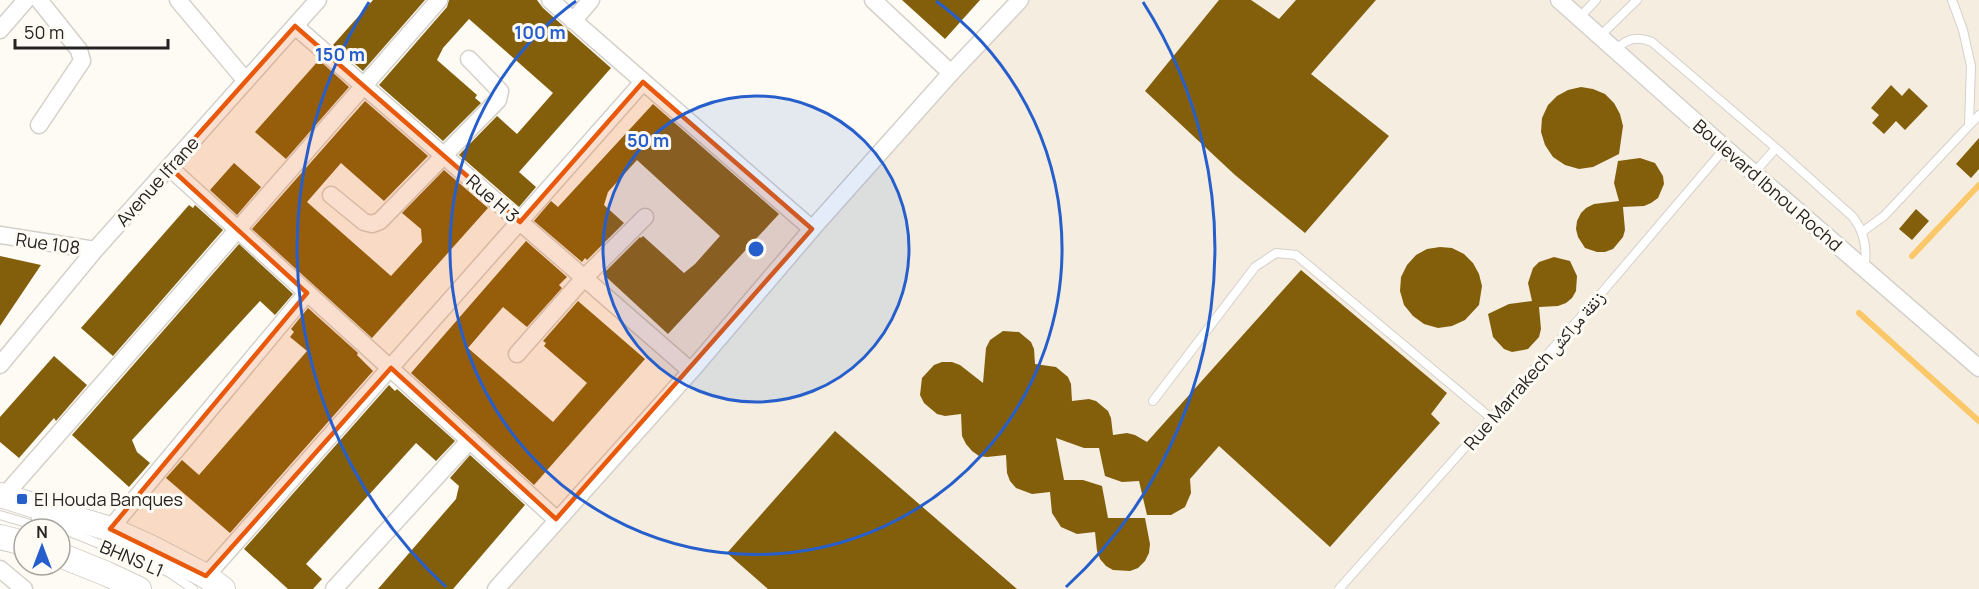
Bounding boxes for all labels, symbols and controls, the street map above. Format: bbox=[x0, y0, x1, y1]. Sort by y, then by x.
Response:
scale bar bbox=[15, 12, 168, 50]
text: 50 m bbox=[24, 20, 64, 44]
text: 100 m bbox=[514, 20, 566, 44]
text: 150 m bbox=[315, 42, 365, 66]
street label: Boulevard Ibnou Rochd bbox=[1689, 114, 1847, 256]
text: 50 m bbox=[627, 128, 669, 152]
street label: Avenue Ifrane bbox=[110, 131, 204, 231]
street label: Rue H 3 bbox=[462, 169, 524, 227]
street label: Rue 108 bbox=[14, 227, 82, 259]
centre of rings bbox=[746, 239, 766, 259]
street label: Rue Marrakech زنقة مراكش bbox=[1458, 285, 1610, 455]
place label: El Houda Banques bbox=[34, 487, 183, 511]
marker: El Houda Banques bbox=[15, 492, 29, 506]
north arrow bbox=[12, 517, 72, 577]
text: N bbox=[36, 521, 48, 543]
street label: BHNS L1 bbox=[97, 534, 167, 582]

